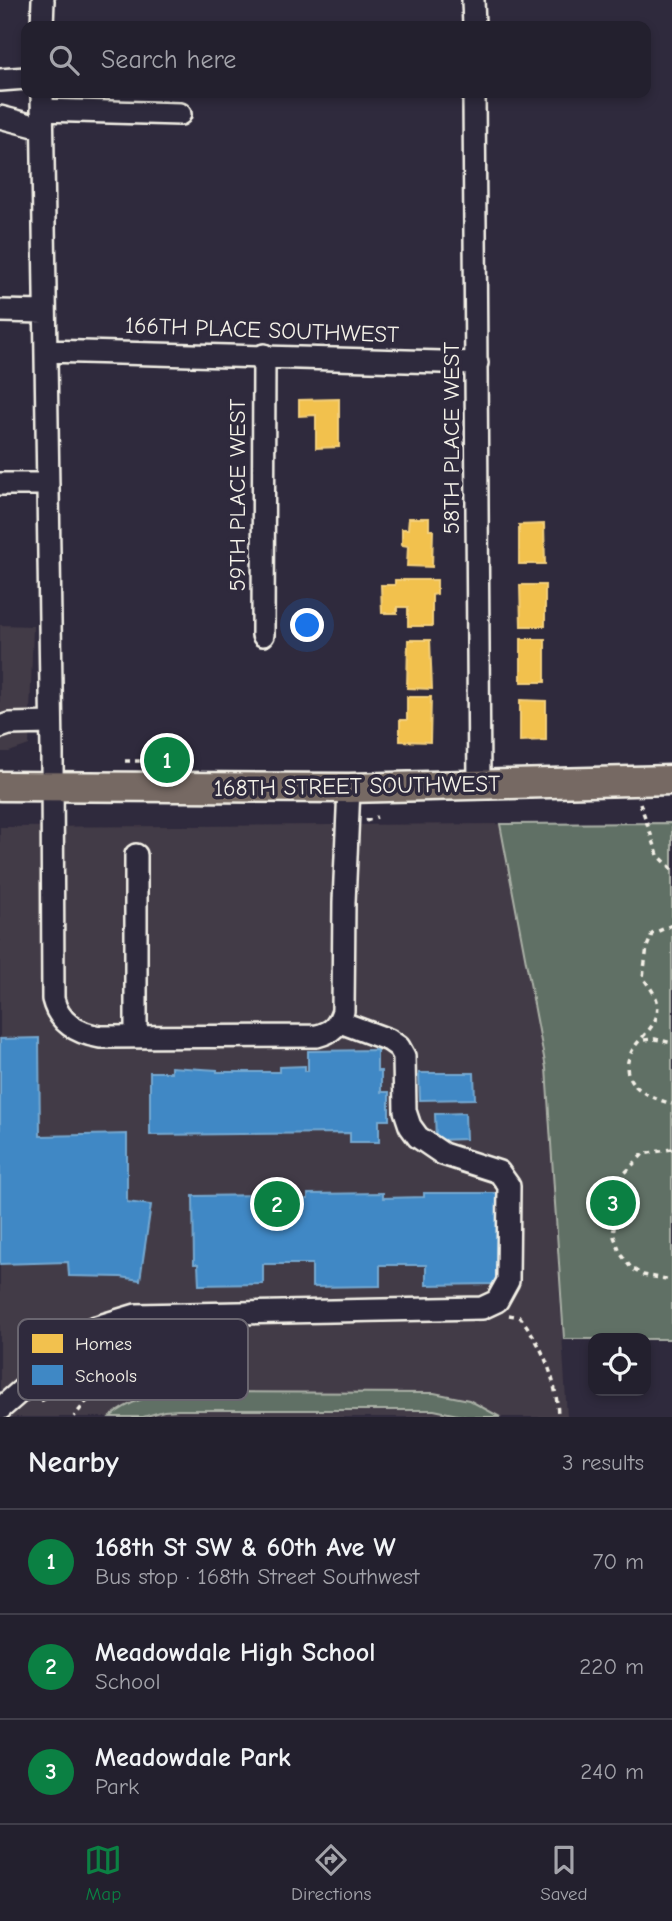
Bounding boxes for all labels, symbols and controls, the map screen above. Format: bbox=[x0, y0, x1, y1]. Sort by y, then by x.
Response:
search box bbox=[21, 21, 651, 98]
icon: search bbox=[45, 41, 83, 79]
text: Search here bbox=[101, 45, 236, 75]
street label: 166TH PLACE SOUTHWEST bbox=[124, 312, 400, 348]
street label: 58TH PLACE WEST bbox=[438, 342, 465, 534]
street label: 59TH PLACE WEST bbox=[224, 399, 251, 591]
your location bbox=[290, 608, 324, 642]
pin: 1 bbox=[144, 734, 190, 786]
street label: 168TH STREET SOUTHWEST bbox=[214, 770, 500, 802]
pin: 3 bbox=[590, 1177, 636, 1229]
pin: 2 bbox=[254, 1178, 300, 1230]
legend bbox=[18, 1319, 248, 1400]
text: Homes bbox=[75, 1333, 132, 1355]
map controls bbox=[588, 1333, 651, 1396]
button: locate bbox=[588, 1333, 651, 1396]
text: Schools bbox=[75, 1365, 137, 1387]
text: Nearby bbox=[28, 1445, 119, 1480]
text: 3 results bbox=[562, 1449, 644, 1476]
text: 168th St SW & 60th Ave W bbox=[95, 1533, 396, 1563]
text: 1 bbox=[46, 1548, 56, 1575]
text: 70 m bbox=[592, 1548, 644, 1575]
text: Bus stop · 168th Street Southwest bbox=[95, 1563, 419, 1590]
text: Meadowdale High School bbox=[95, 1638, 375, 1668]
text: 2 bbox=[45, 1653, 57, 1680]
text: 220 m bbox=[579, 1653, 644, 1680]
text: School bbox=[95, 1668, 160, 1695]
text: Meadowdale Park bbox=[95, 1743, 291, 1773]
text: 3 bbox=[45, 1758, 57, 1785]
text: 240 m bbox=[580, 1758, 644, 1785]
text: Park bbox=[95, 1773, 139, 1800]
tab: Map bbox=[84, 1841, 122, 1905]
tab: Directions bbox=[291, 1841, 371, 1905]
tab: Saved bbox=[540, 1841, 588, 1905]

